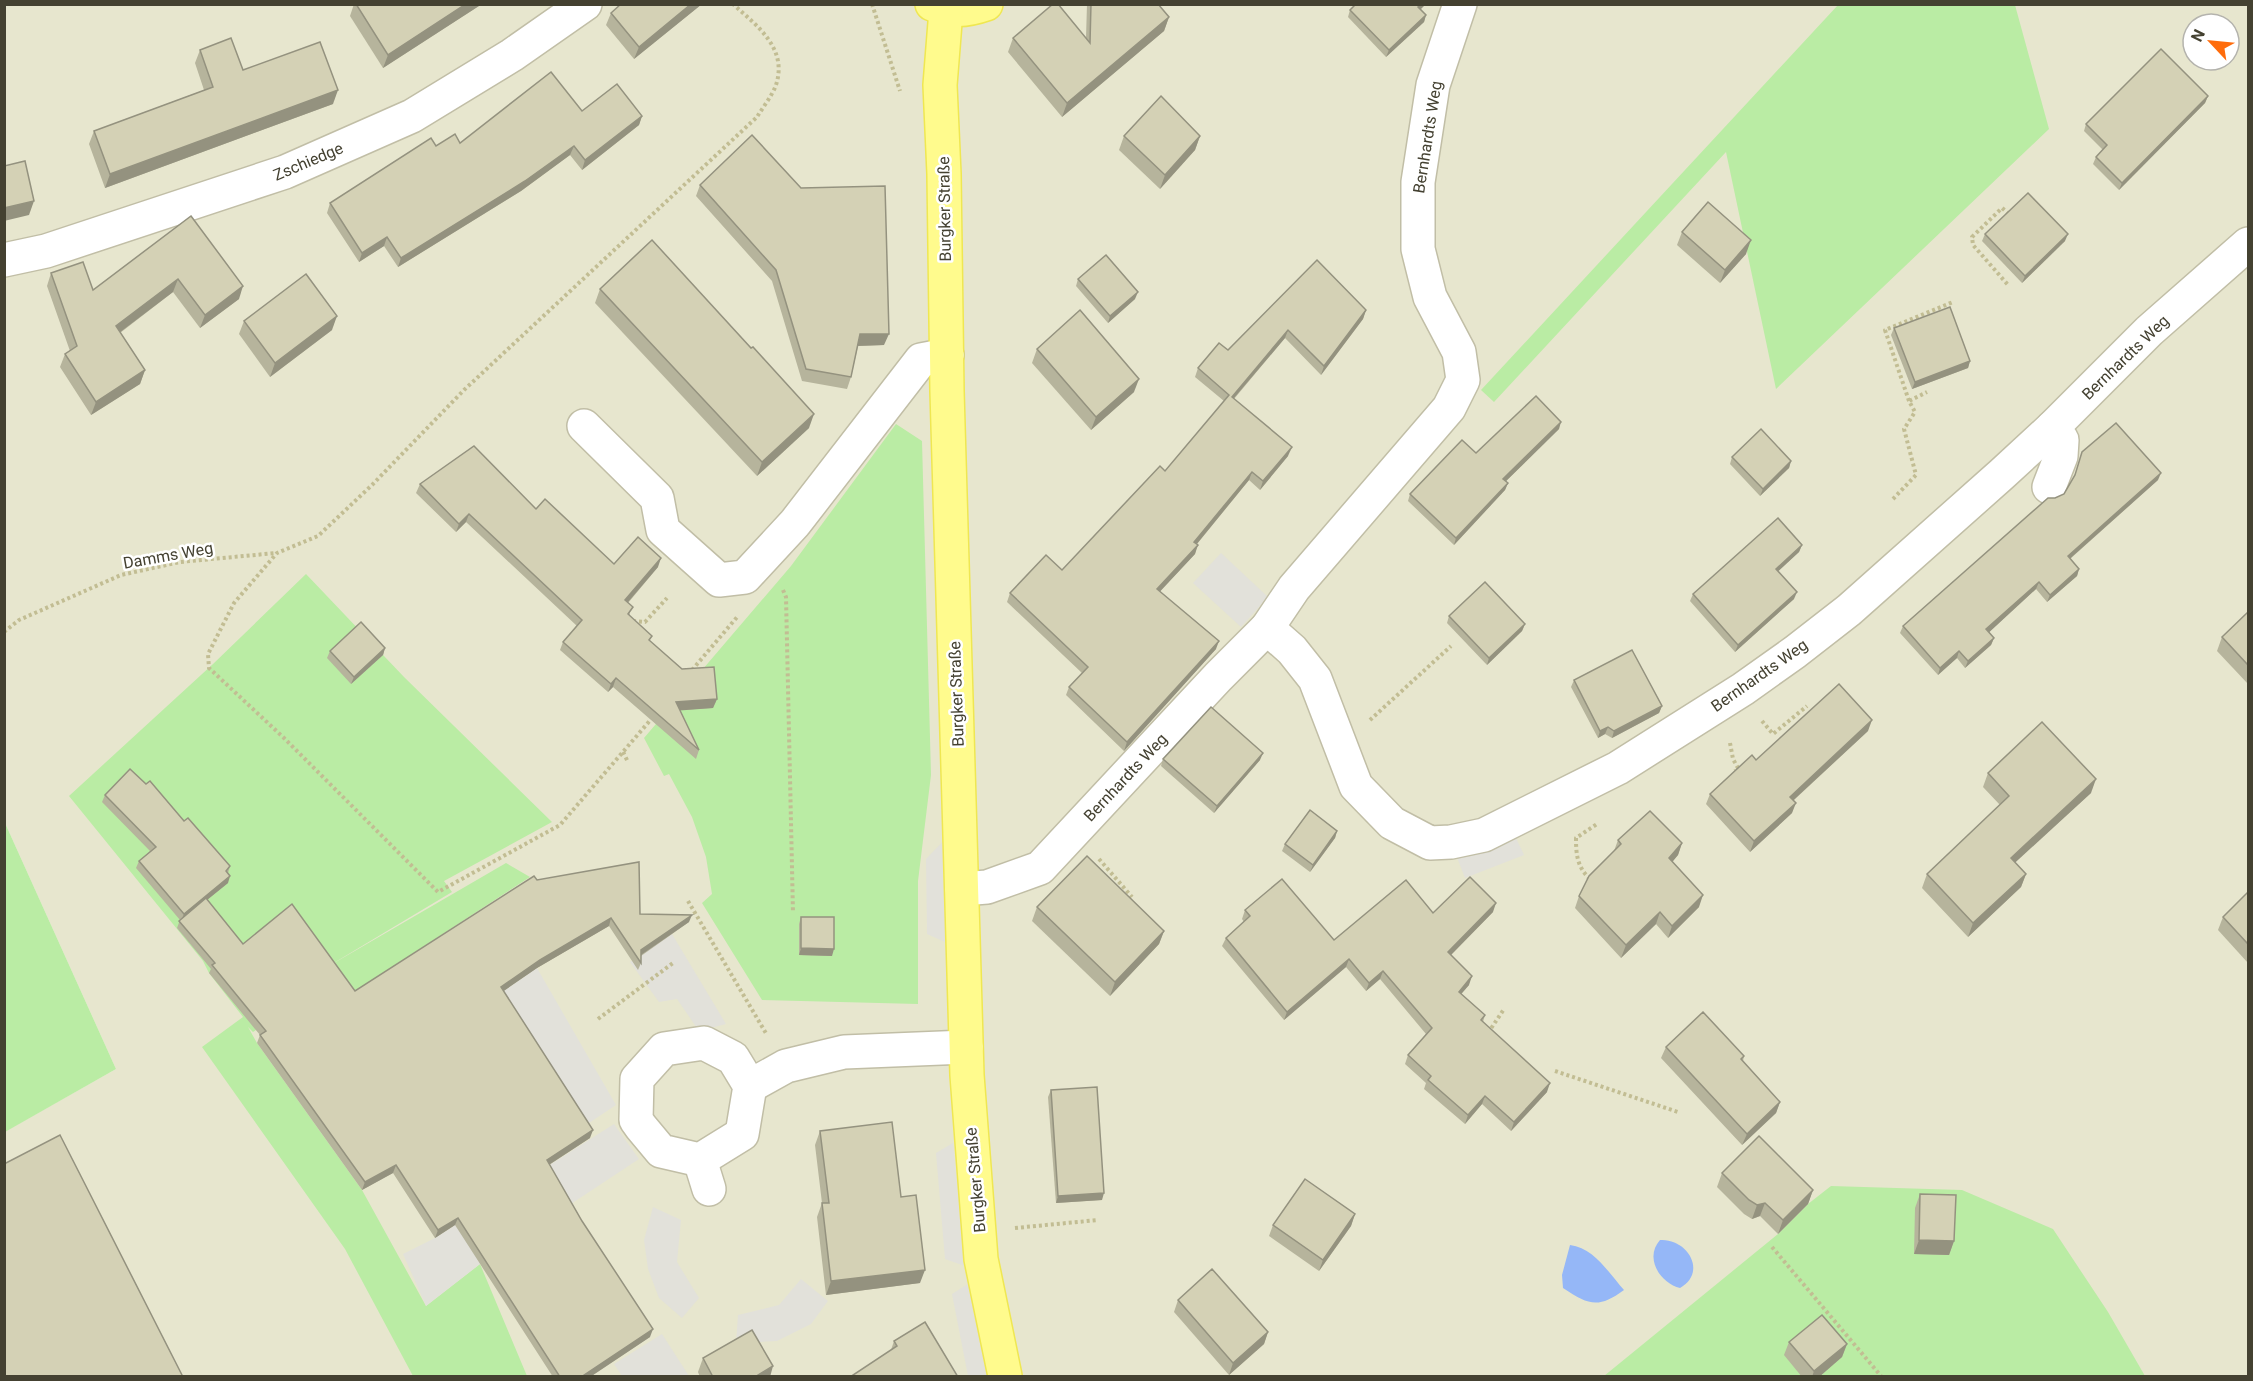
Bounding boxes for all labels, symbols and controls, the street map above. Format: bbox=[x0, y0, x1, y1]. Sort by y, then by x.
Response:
north arrow bbox=[2181, 12, 2241, 72]
text: N bbox=[2187, 26, 2209, 45]
street label: Bernhardts Weg bbox=[1409, 80, 1446, 195]
street label: Zschiedge bbox=[270, 138, 346, 185]
street label: Burgker Straße bbox=[934, 156, 955, 262]
street label: Bernhardts Weg bbox=[2078, 311, 2173, 404]
street label: Damms Weg bbox=[122, 538, 215, 573]
street label: Bernhardts Weg bbox=[1707, 635, 1811, 716]
street label: Burgker Straße bbox=[945, 641, 968, 747]
street label: Bernhardts Weg bbox=[1080, 729, 1171, 825]
street label: Burgker Straße bbox=[961, 1127, 990, 1233]

